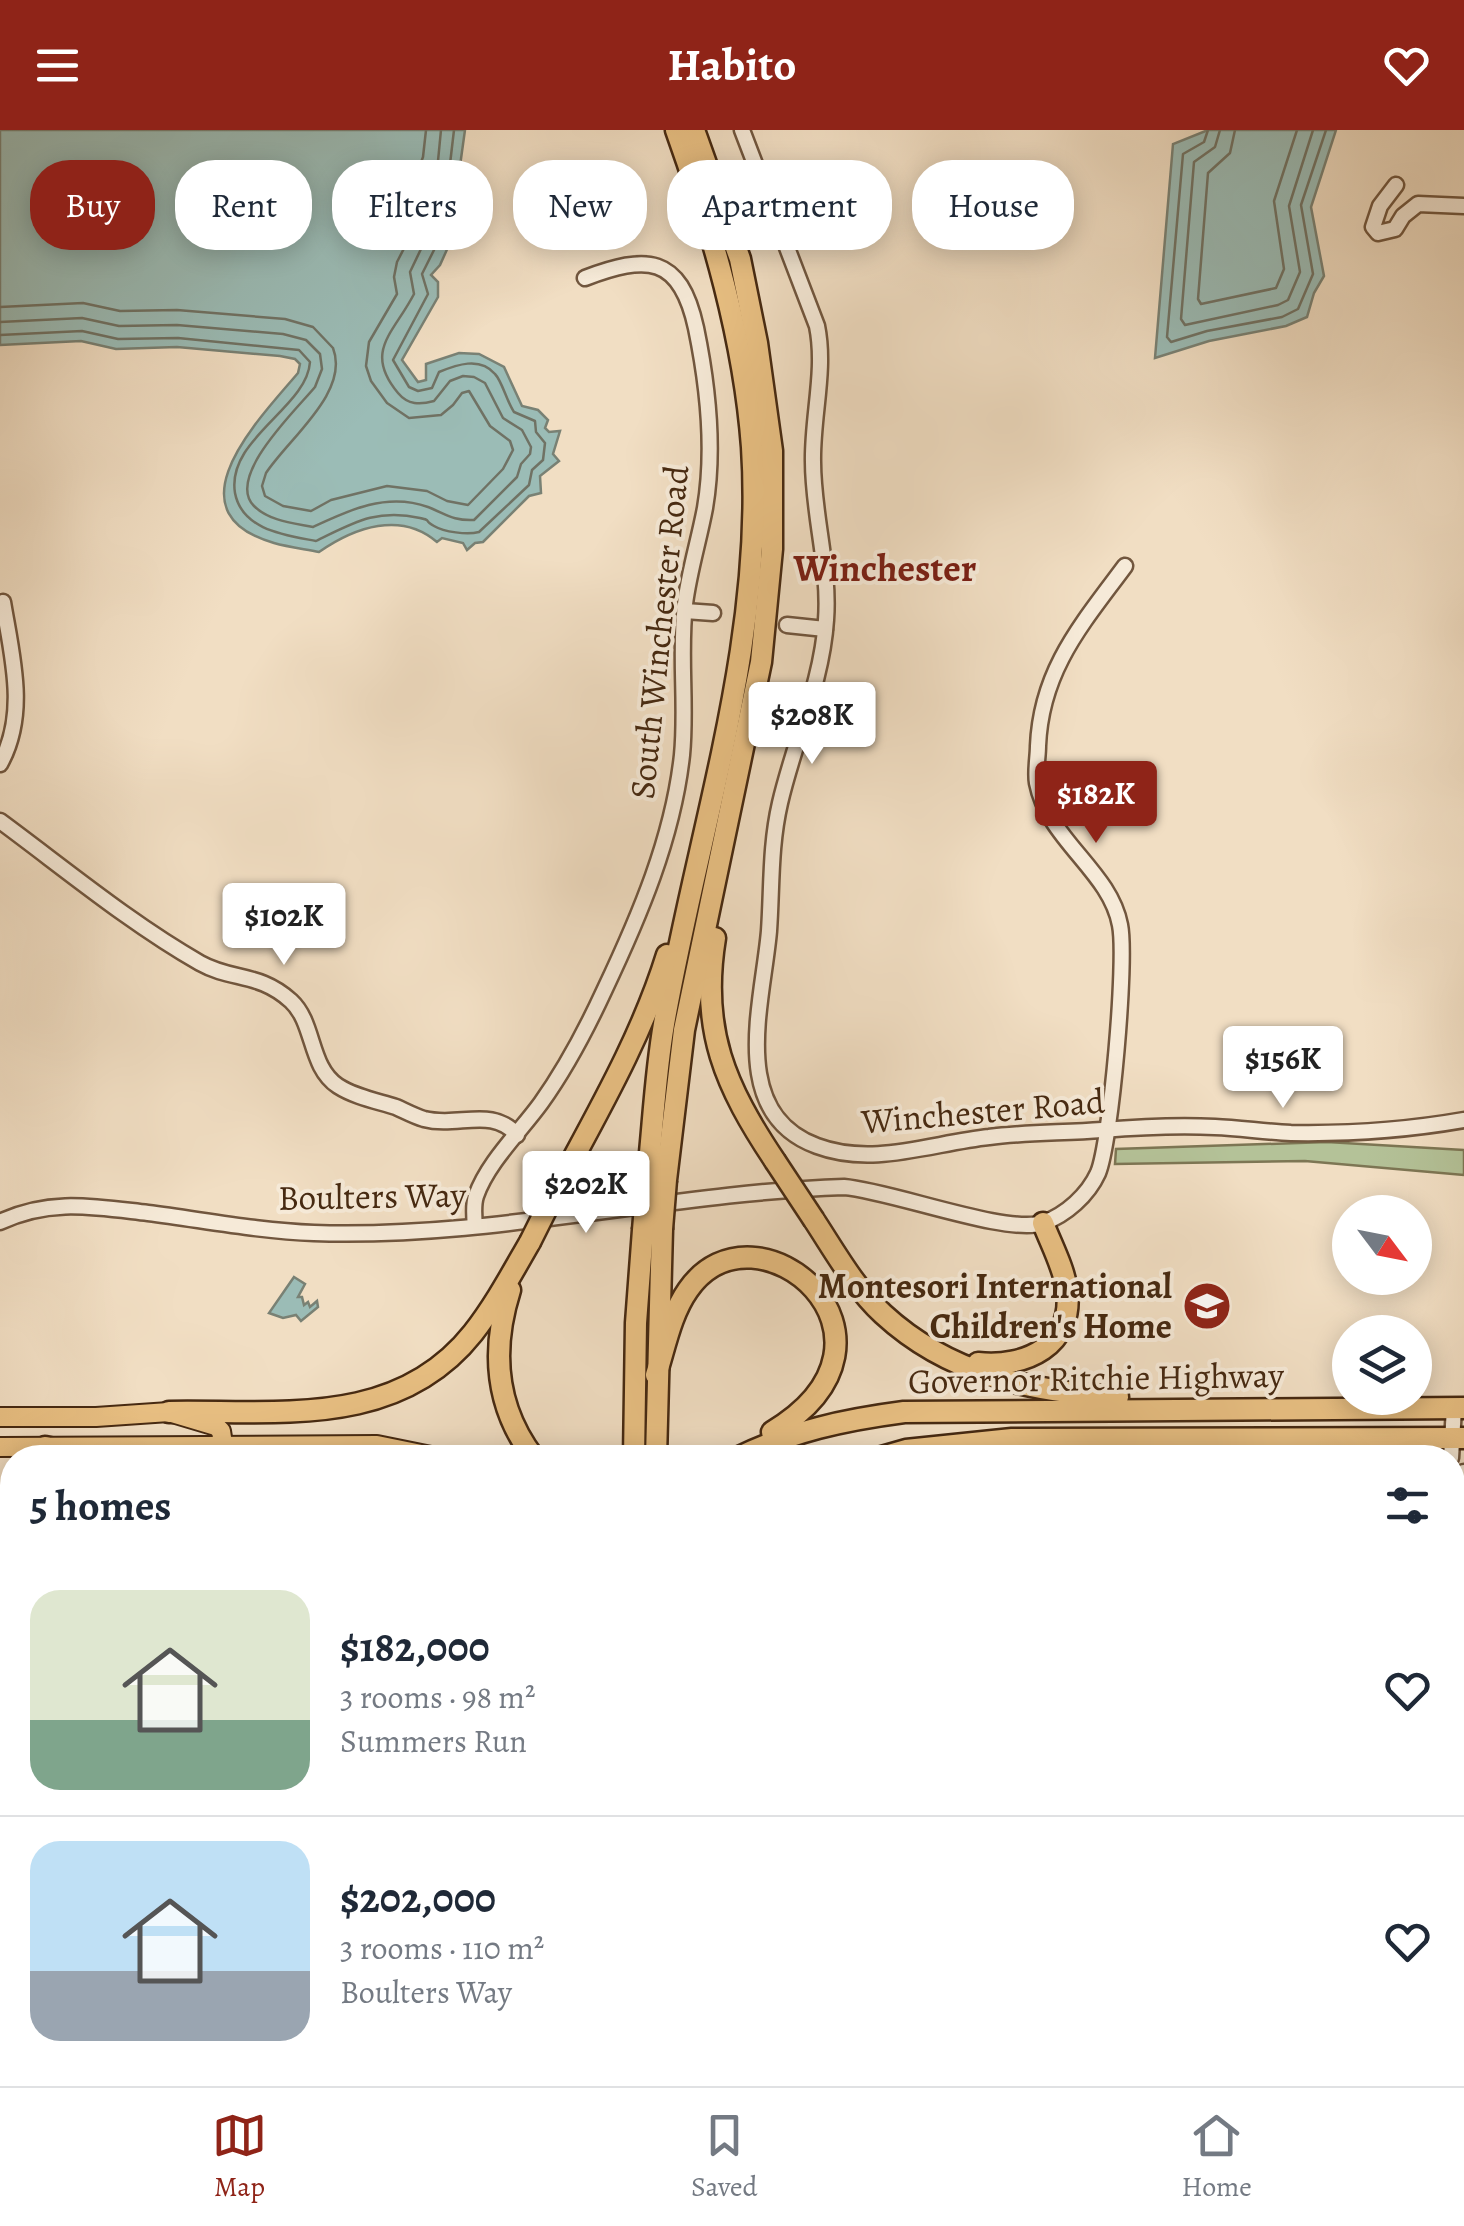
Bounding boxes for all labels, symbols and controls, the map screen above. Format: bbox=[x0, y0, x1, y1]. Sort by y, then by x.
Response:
text: Habito bbox=[667, 34, 797, 96]
icon: menu bbox=[30, 38, 85, 93]
icon: heart bbox=[1379, 38, 1434, 93]
chip: Buy bbox=[30, 160, 155, 250]
chip: Rent bbox=[175, 160, 312, 250]
chip: Filters bbox=[332, 160, 493, 250]
chip: New bbox=[513, 160, 647, 250]
chip: Apartment bbox=[667, 160, 892, 250]
chip: House bbox=[912, 160, 1074, 250]
street label: South Winchester Road bbox=[618, 463, 700, 801]
district label: Winchester bbox=[793, 542, 977, 594]
pin: $208K bbox=[742, 682, 882, 767]
text: $208K bbox=[771, 692, 853, 736]
pin: $182K bbox=[1026, 761, 1166, 846]
text: $182K bbox=[1057, 771, 1135, 815]
pin: $102K bbox=[214, 883, 354, 968]
text: $102K bbox=[245, 893, 323, 937]
pin: $156K bbox=[1213, 1026, 1353, 1111]
text: $156K bbox=[1245, 1036, 1321, 1080]
street label: Winchester Road bbox=[858, 1076, 1107, 1146]
pin: $202K bbox=[516, 1151, 656, 1236]
text: $202K bbox=[545, 1161, 627, 1205]
street label: Boulters Way bbox=[278, 1170, 467, 1222]
north arrow bbox=[1332, 1195, 1432, 1295]
map controls bbox=[1332, 1195, 1432, 1415]
place label: Montesori International Children's Home bbox=[818, 1262, 1172, 1350]
school or university icon: Montesori International Children's Home bbox=[1181, 1280, 1233, 1332]
button: layers bbox=[1332, 1315, 1432, 1415]
street label: Governor Ritchie Highway bbox=[908, 1351, 1285, 1405]
text: 5 homes bbox=[30, 1477, 171, 1534]
icon: filters bbox=[1380, 1478, 1435, 1533]
text: $182,000 bbox=[340, 1618, 490, 1675]
icon: home bbox=[110, 1630, 230, 1750]
icon: heart bbox=[1380, 1663, 1435, 1718]
text: 3 rooms · 98 m² bbox=[340, 1675, 536, 1719]
text: Summers Run bbox=[340, 1719, 527, 1763]
text: $202,000 bbox=[340, 1869, 496, 1926]
icon: home bbox=[110, 1881, 230, 2001]
icon: heart bbox=[1380, 1914, 1435, 1969]
text: 3 rooms · 110 m² bbox=[340, 1926, 544, 1970]
text: Boulters Way bbox=[340, 1970, 512, 2014]
tab: Map bbox=[212, 2108, 267, 2206]
tab: Saved bbox=[691, 2108, 758, 2206]
tab: Home bbox=[1182, 2108, 1252, 2206]

